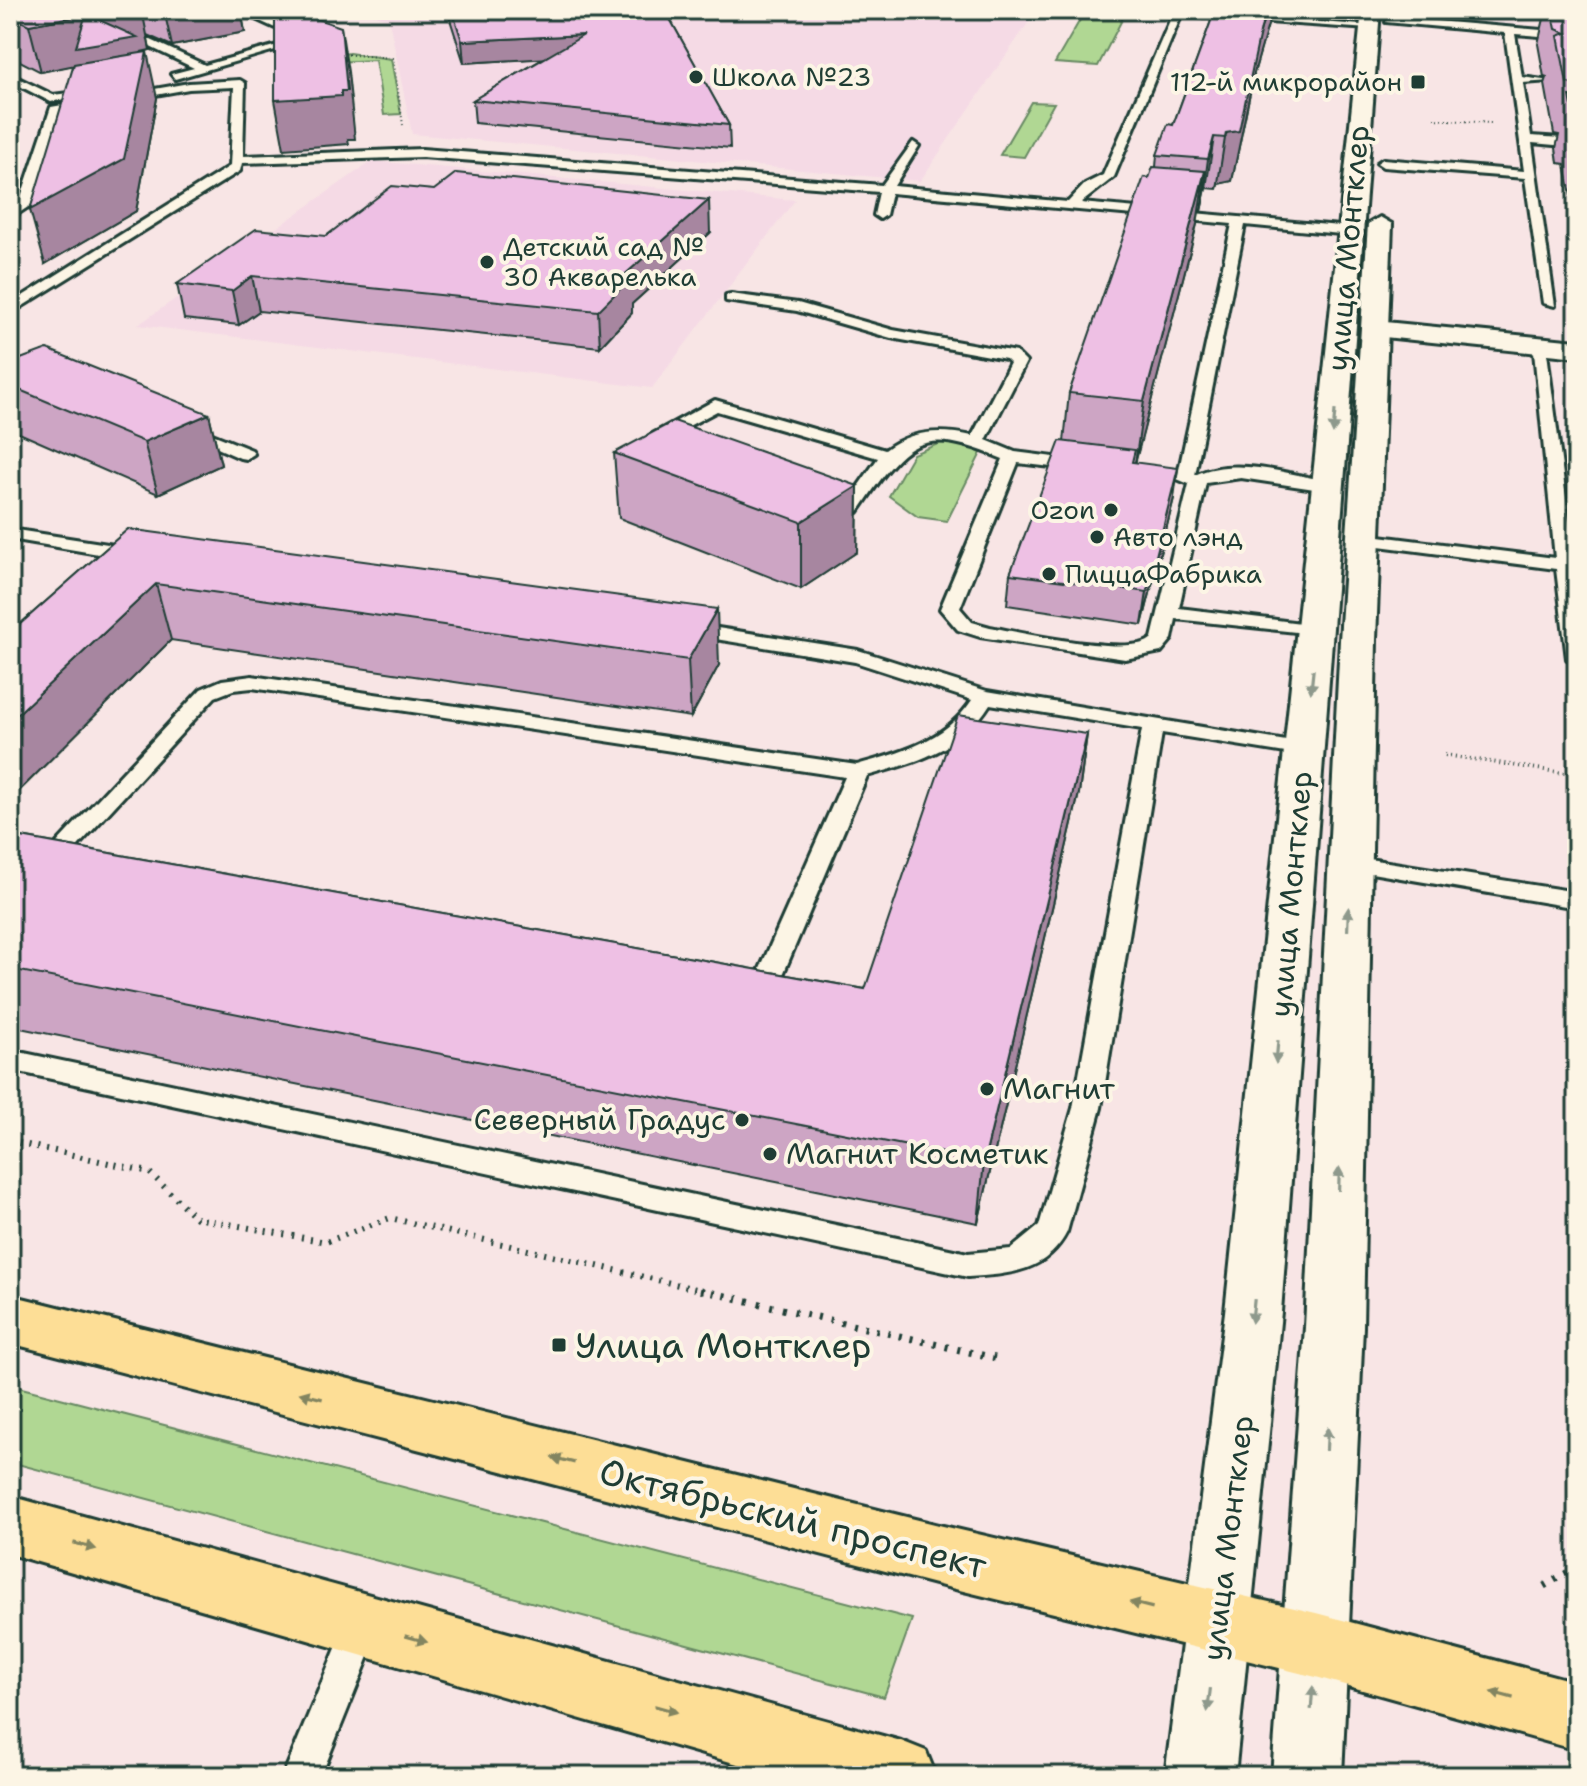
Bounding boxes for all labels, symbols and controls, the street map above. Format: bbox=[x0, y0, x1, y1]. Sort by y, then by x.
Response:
place label: Школа №23 bbox=[712, 59, 872, 94]
place label: 112-й микрорайон bbox=[1170, 64, 1402, 99]
marker: Школа №23 bbox=[687, 68, 705, 86]
marker: 112-й микрорайон bbox=[1409, 73, 1427, 91]
street label: улица Монтклер bbox=[1316, 123, 1379, 373]
place label: Детский сад № 30 Акварелька bbox=[503, 229, 704, 294]
marker: Детский сад № 30 Акварелька bbox=[478, 253, 496, 271]
one-way arrow bbox=[1327, 410, 1340, 435]
place label: Ozon bbox=[1030, 492, 1095, 527]
marker: Ozon bbox=[1102, 501, 1120, 519]
place label: Авто лэнд bbox=[1113, 519, 1243, 554]
marker: Авто лэнд bbox=[1088, 528, 1106, 546]
place label: ПиццаФабрика bbox=[1065, 556, 1262, 591]
marker: ПиццаФабрика bbox=[1040, 565, 1058, 583]
one-way arrow bbox=[1305, 669, 1318, 694]
street label: улица Монтклер bbox=[1259, 769, 1322, 1019]
one-way arrow bbox=[1341, 906, 1354, 931]
one-way arrow bbox=[1270, 1040, 1283, 1065]
place label: Магнит bbox=[1003, 1068, 1116, 1109]
marker: Магнит bbox=[978, 1080, 996, 1098]
place label: Северный Градус bbox=[474, 1099, 726, 1140]
marker: Северный Градус bbox=[733, 1111, 751, 1129]
place label: Магнит Косметик bbox=[786, 1133, 1049, 1174]
marker: Магнит Косметик bbox=[761, 1145, 779, 1163]
one-way arrow bbox=[1332, 1166, 1345, 1191]
one-way arrow bbox=[1247, 1299, 1260, 1324]
place label: Улица Монтклер bbox=[575, 1321, 872, 1370]
marker: Улица Монтклер bbox=[550, 1336, 568, 1354]
one-way arrow bbox=[298, 1389, 323, 1401]
street label: улица Монтклер bbox=[1192, 1413, 1263, 1663]
one-way arrow bbox=[1321, 1426, 1334, 1451]
street label: Октябрьский проспект bbox=[594, 1447, 992, 1590]
one-way arrow bbox=[550, 1453, 575, 1465]
one-way arrow bbox=[73, 1540, 98, 1552]
one-way arrow bbox=[1128, 1598, 1153, 1611]
one-way arrow bbox=[404, 1633, 429, 1645]
one-way arrow bbox=[1306, 1685, 1319, 1710]
one-way arrow bbox=[1202, 1688, 1215, 1713]
one-way arrow bbox=[1489, 1689, 1514, 1701]
one-way arrow bbox=[654, 1704, 679, 1716]

